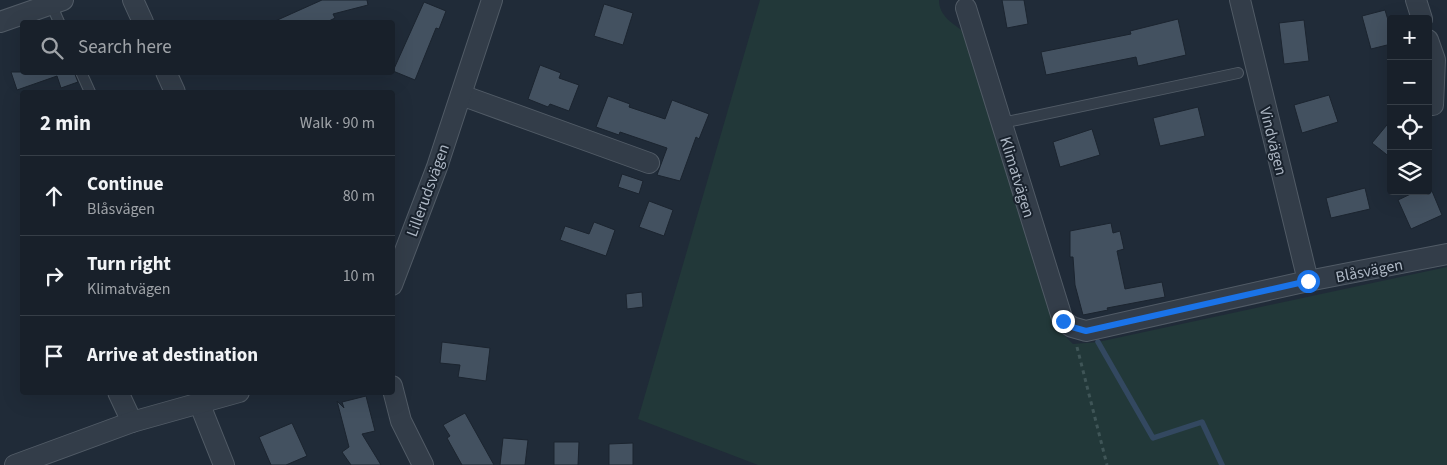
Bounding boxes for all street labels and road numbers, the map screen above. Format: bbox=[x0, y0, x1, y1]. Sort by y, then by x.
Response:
street label: Vindvägen bbox=[1254, 105, 1292, 178]
street label: Klimatvägen bbox=[994, 134, 1040, 220]
street label: Lillerudsvägen bbox=[401, 141, 455, 240]
street label: Blåsvägen bbox=[1334, 254, 1405, 288]

